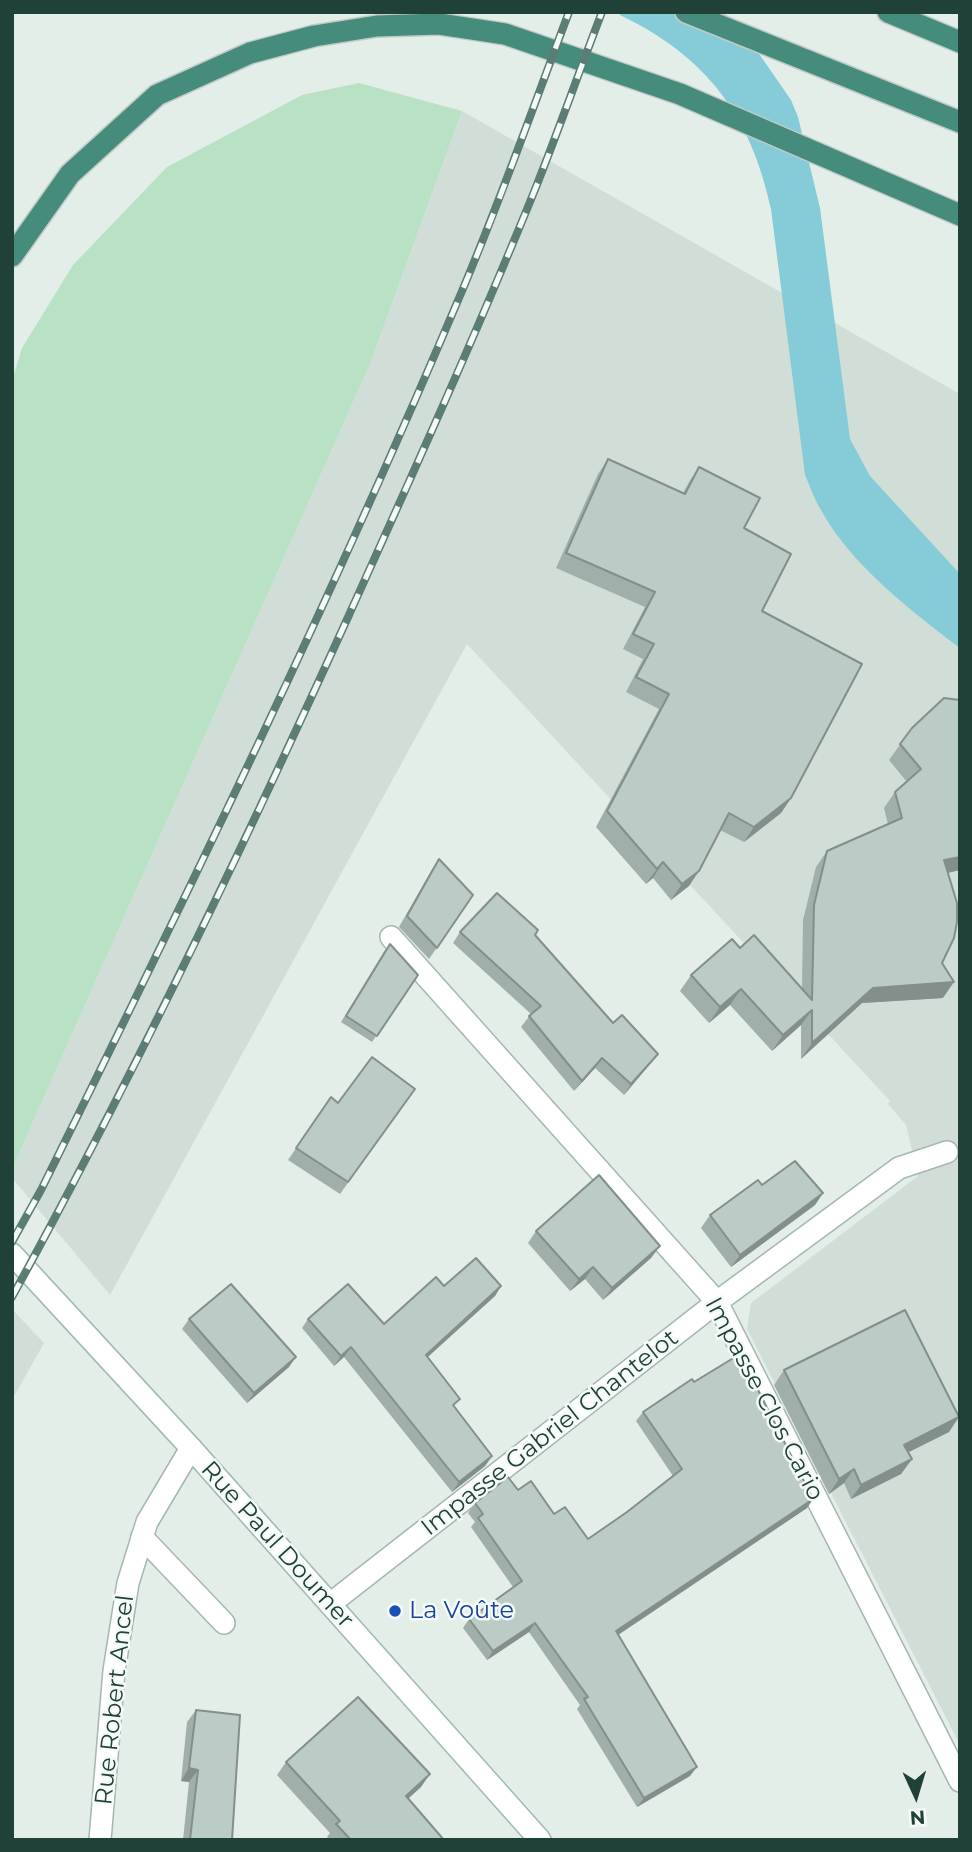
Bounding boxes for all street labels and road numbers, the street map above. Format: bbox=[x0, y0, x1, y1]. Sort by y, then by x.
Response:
street label: Impasse Clos Cario bbox=[698, 1293, 830, 1505]
street label: Impasse Gabriel Chantelot bbox=[416, 1324, 684, 1542]
street label: Rue Paul Doumer bbox=[194, 1456, 360, 1634]
street label: Rue Robert Ancel bbox=[90, 1594, 140, 1806]

